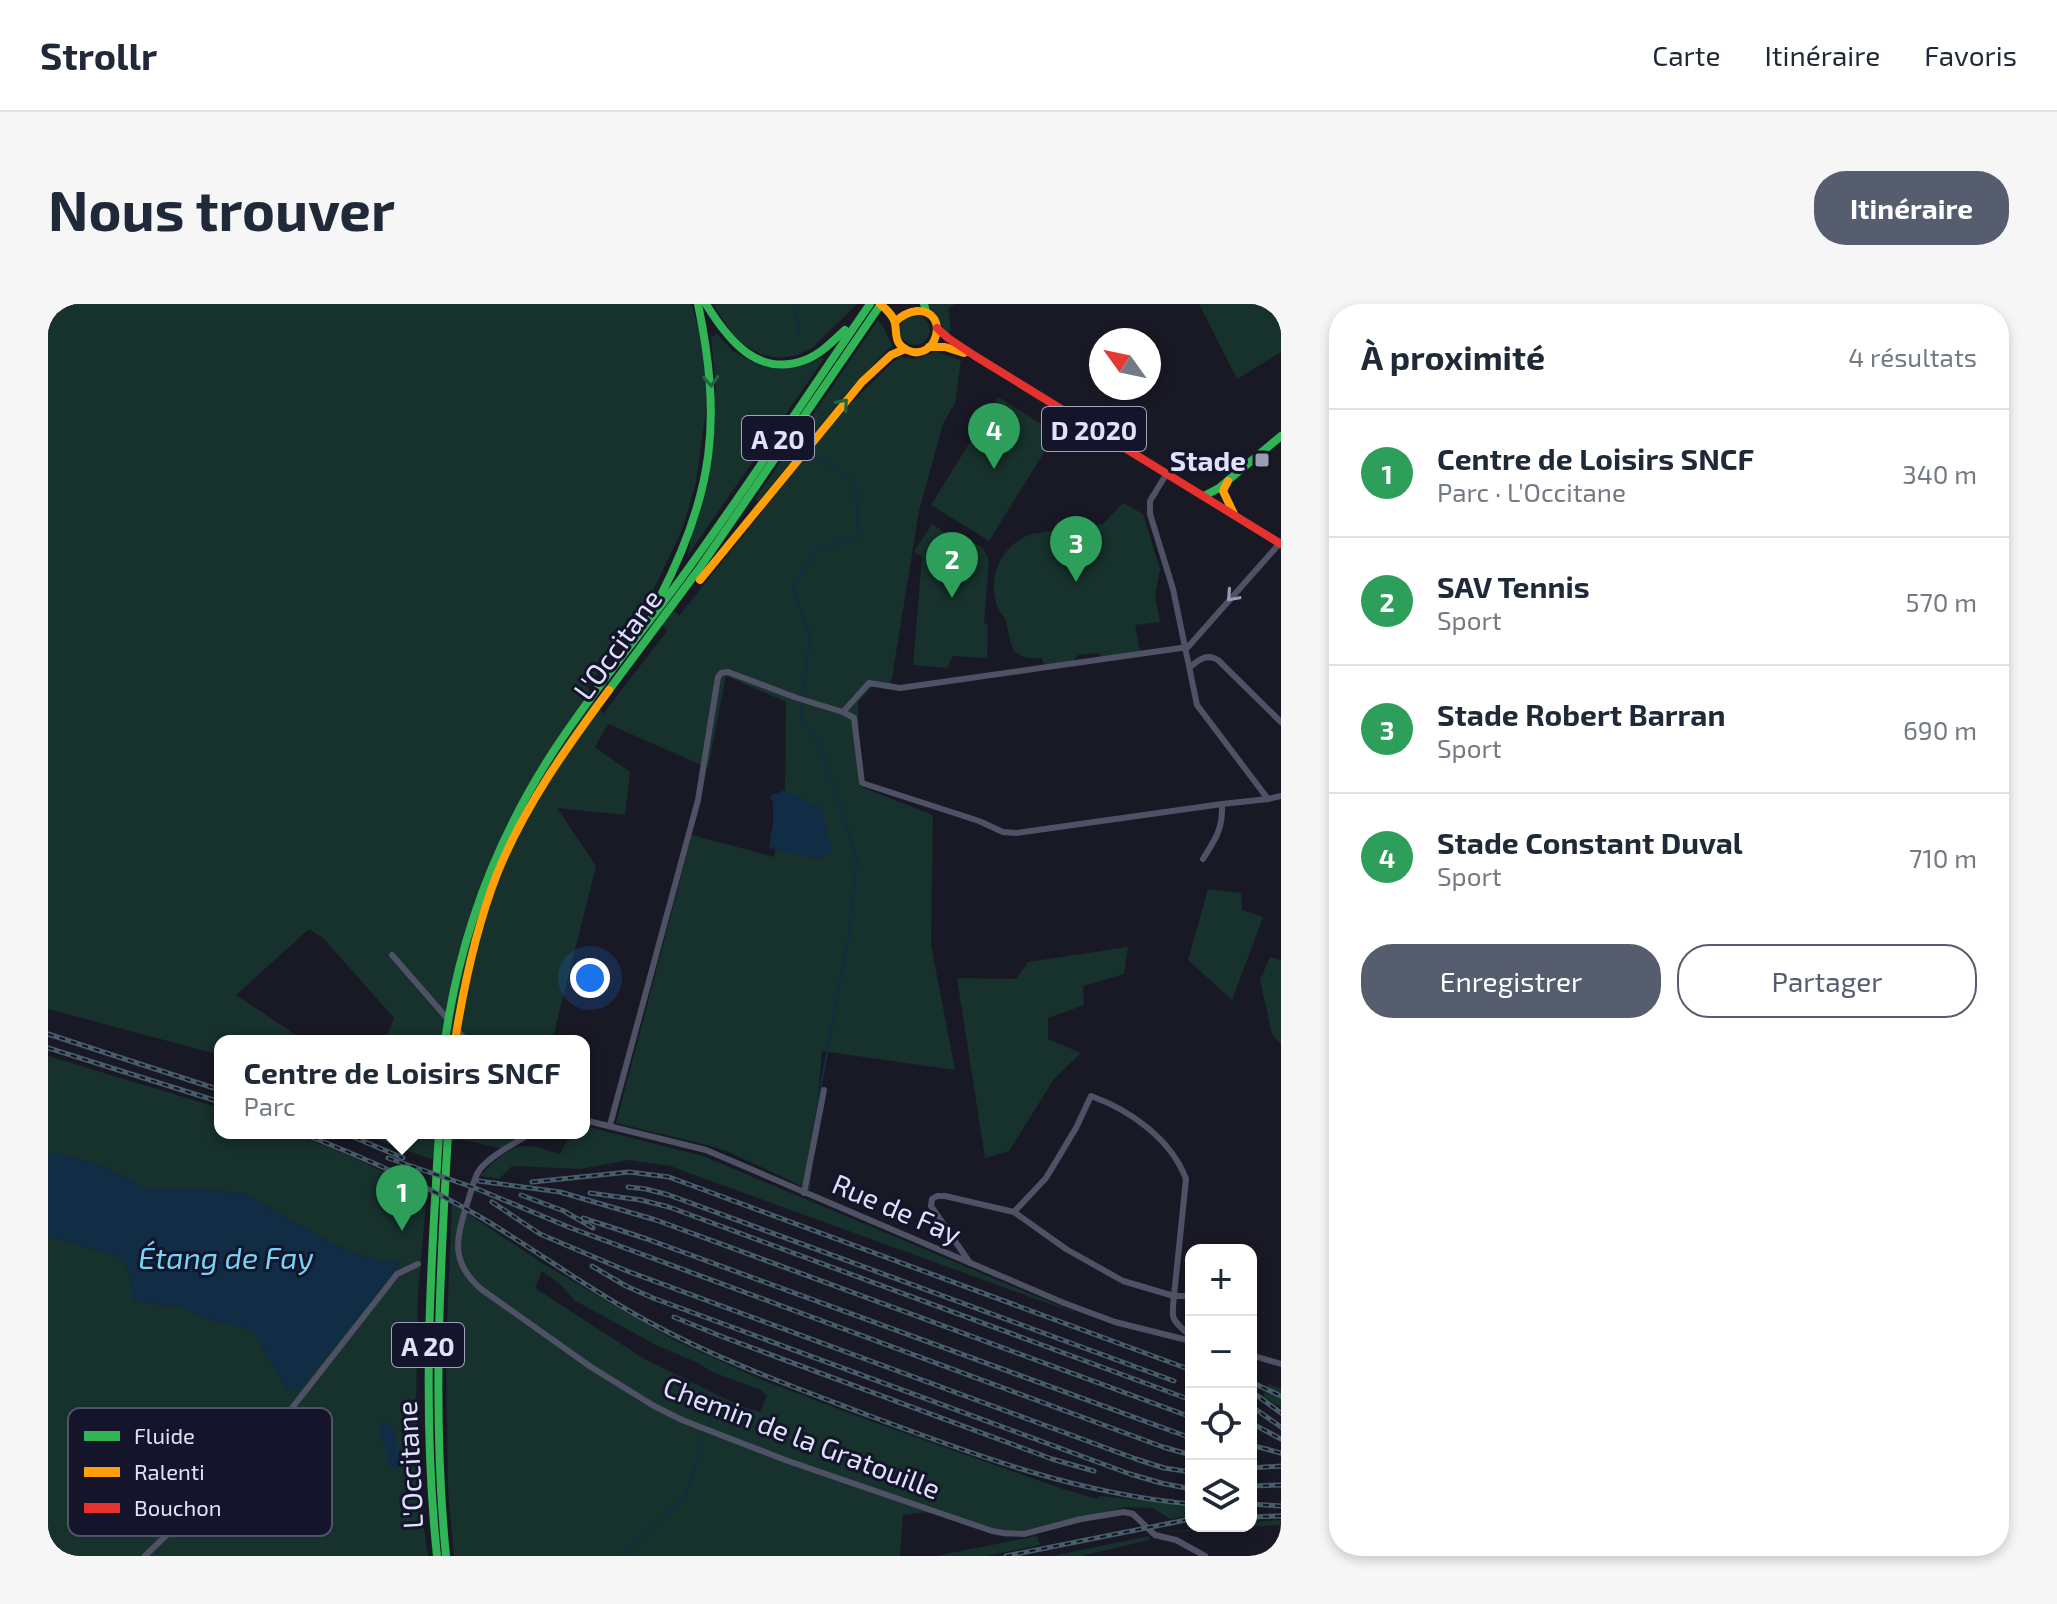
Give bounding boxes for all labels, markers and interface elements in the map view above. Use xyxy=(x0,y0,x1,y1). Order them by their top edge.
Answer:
text: Strollr xyxy=(40,32,157,78)
text: Carte xyxy=(1652,38,1721,72)
text: Itinéraire xyxy=(1765,38,1880,72)
text: Favoris xyxy=(1924,38,2017,72)
button: Itinéraire xyxy=(1814,171,2009,245)
text: Nous trouver xyxy=(48,175,395,242)
north arrow xyxy=(1089,328,1161,400)
text: À proximité xyxy=(1361,336,1545,377)
text: 4 résultats xyxy=(1848,341,1977,372)
one-way arrow xyxy=(702,375,719,388)
one-way arrow xyxy=(833,399,848,414)
pin: 4 xyxy=(968,403,1020,469)
road number: D 2020 xyxy=(1042,407,1146,451)
road number: A 20 xyxy=(742,416,814,460)
text: Centre de Loisirs SNCF xyxy=(1437,440,1754,476)
place label: Stade xyxy=(1170,443,1246,477)
marker: Stade xyxy=(1253,451,1271,469)
text: 1 xyxy=(1381,458,1393,489)
text: 340 m xyxy=(1902,458,1977,489)
text: Parc · L'Occitane xyxy=(1437,476,1626,507)
pin: 3 xyxy=(1050,516,1102,582)
pin: 2 xyxy=(926,532,978,598)
text: SAV Tennis xyxy=(1437,568,1590,604)
street label: L'Occitane xyxy=(566,582,668,706)
text: 2 xyxy=(1379,586,1395,617)
text: 570 m xyxy=(1905,586,1977,617)
one-way arrow xyxy=(1228,587,1242,602)
text: Sport xyxy=(1437,604,1502,635)
text: Stade Robert Barran xyxy=(1437,696,1725,732)
text: 3 xyxy=(1380,714,1394,745)
text: 690 m xyxy=(1903,714,1977,745)
text: Sport xyxy=(1437,732,1502,763)
text: Stade Constant Duval xyxy=(1437,824,1743,860)
text: 4 xyxy=(1379,842,1395,873)
text: 710 m xyxy=(1909,842,1977,873)
text: Sport xyxy=(1437,860,1502,891)
button: Enregistrer xyxy=(1361,944,1661,1018)
button: Partager xyxy=(1677,944,1977,1018)
your location xyxy=(570,958,610,998)
popup xyxy=(214,1035,590,1139)
text: Centre de Loisirs SNCF xyxy=(243,1054,561,1090)
text: Parc xyxy=(243,1090,296,1121)
pin: 1 xyxy=(376,1165,428,1231)
street label: Rue de Fay xyxy=(828,1166,967,1250)
water label: Étang de Fay xyxy=(138,1239,314,1276)
map controls xyxy=(1185,1244,1257,1532)
button: + xyxy=(1185,1244,1257,1316)
button: − xyxy=(1185,1316,1257,1388)
road number: A 20 xyxy=(392,1323,464,1367)
street label: Chemin de la Gratouille xyxy=(659,1368,945,1506)
button: locate xyxy=(1185,1388,1257,1460)
street label: L'Occitane xyxy=(389,1400,429,1530)
legend xyxy=(68,1408,332,1536)
text: Fluide xyxy=(134,1422,195,1448)
text: Ralenti xyxy=(134,1458,205,1484)
button: layers xyxy=(1185,1460,1257,1532)
text: Bouchon xyxy=(134,1494,222,1520)

